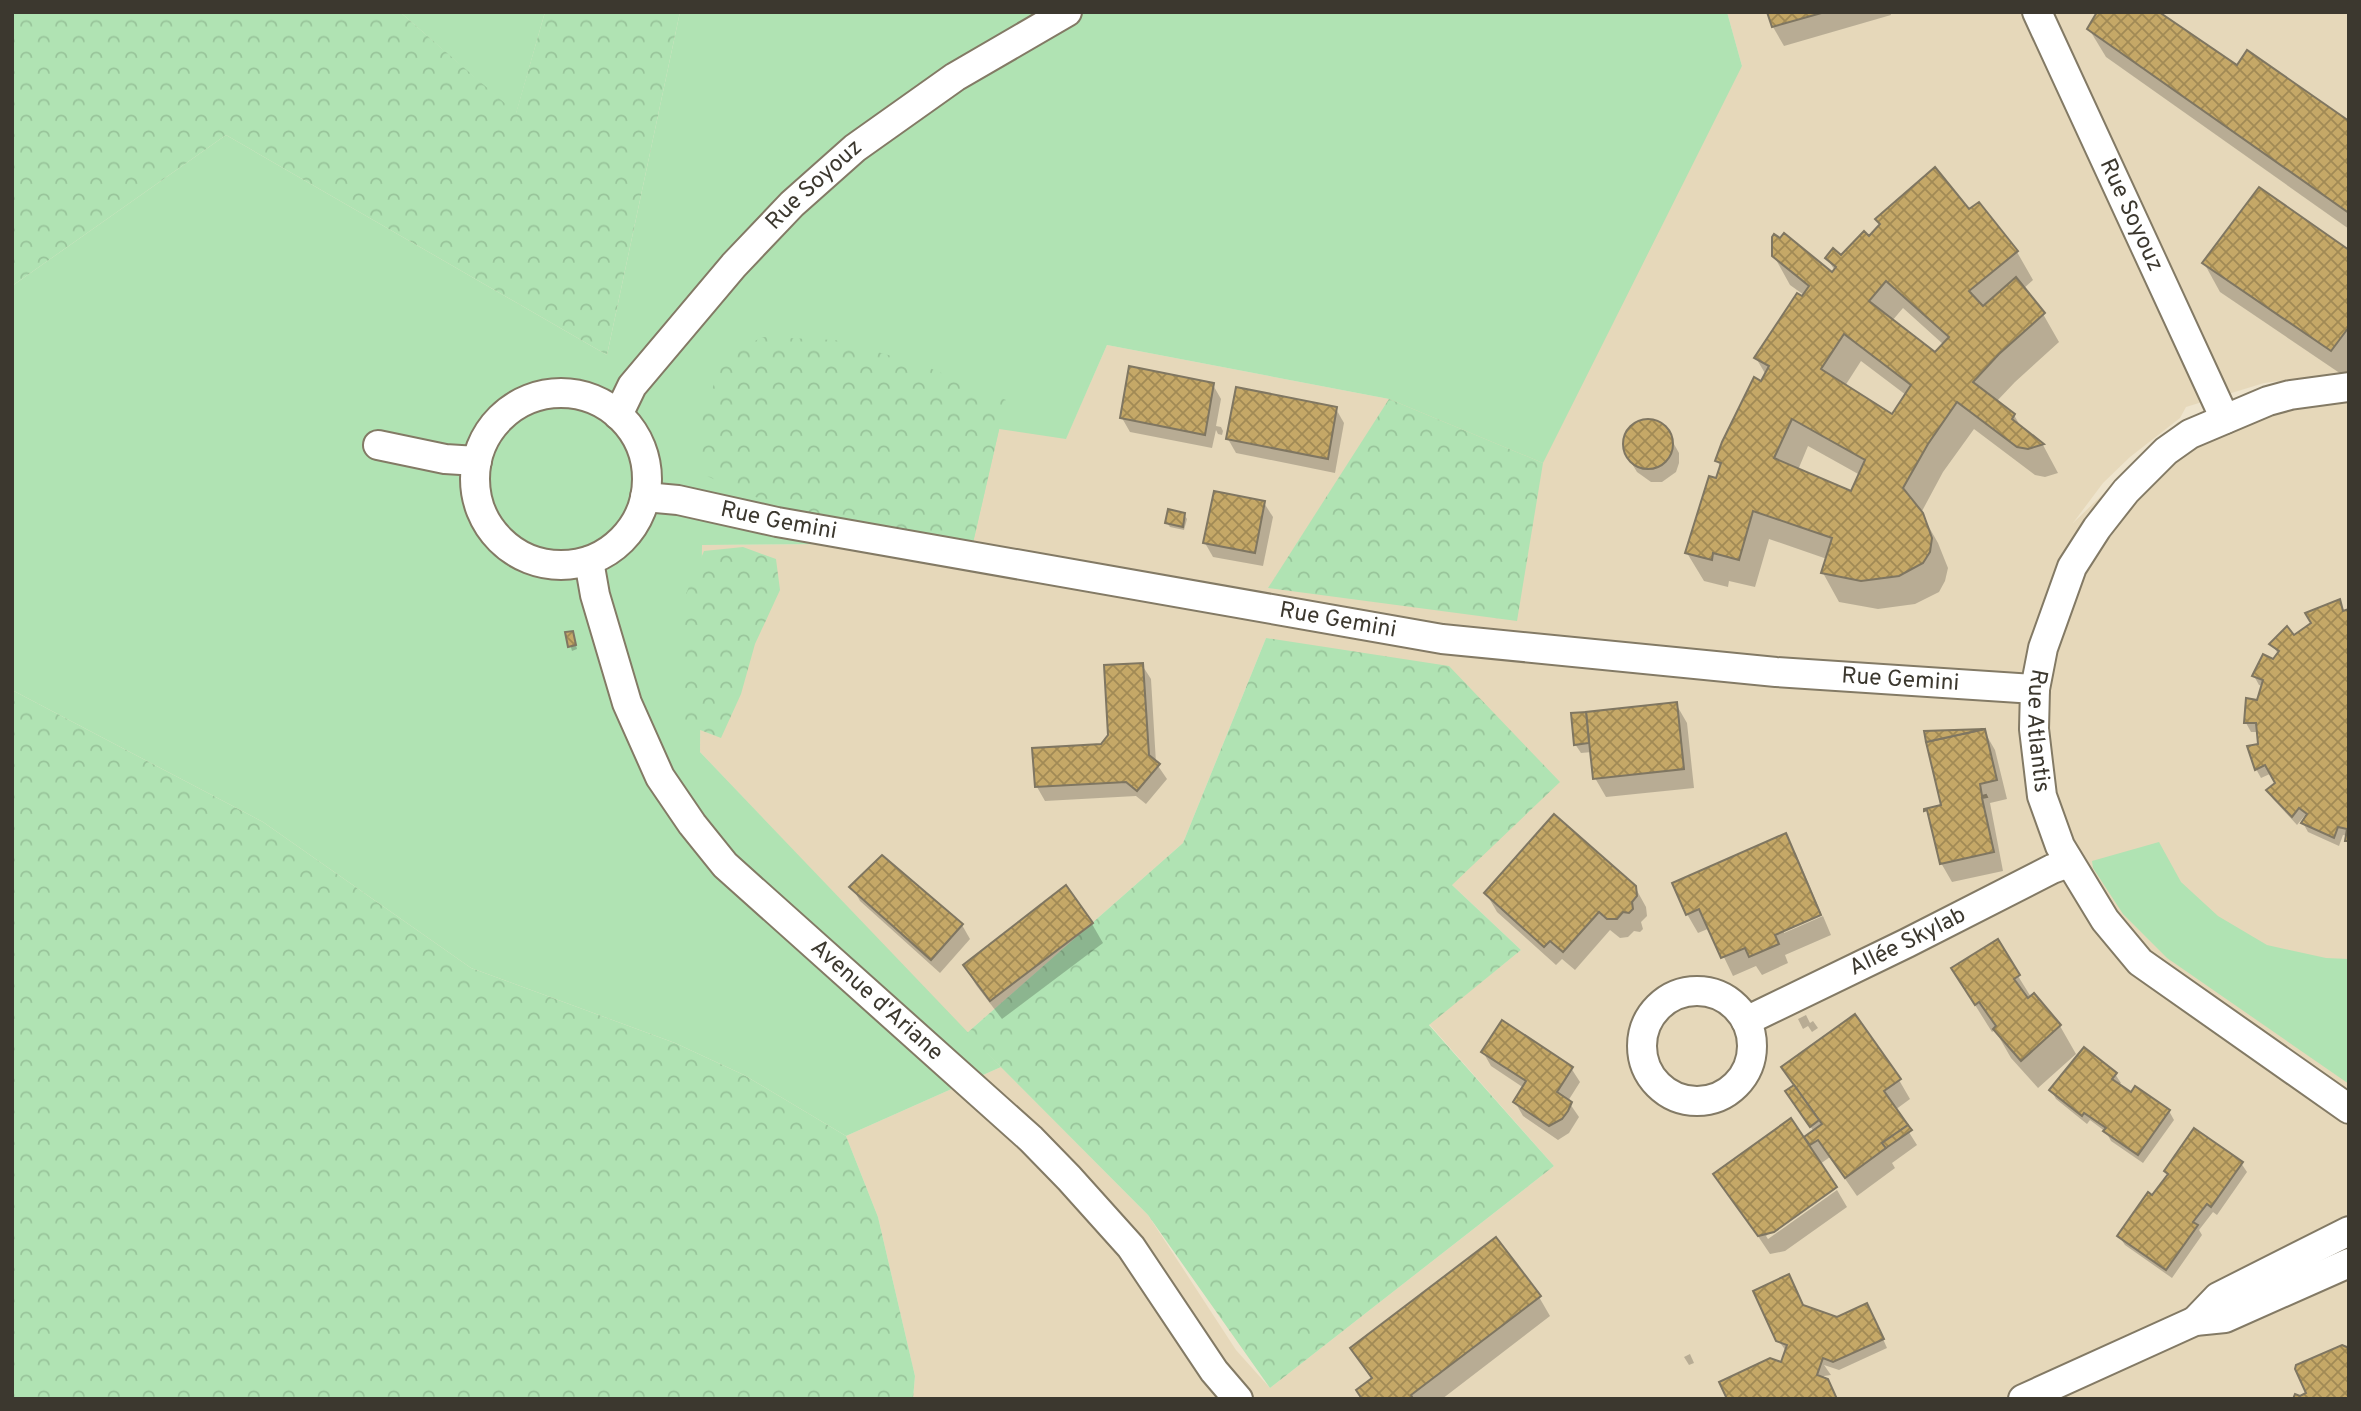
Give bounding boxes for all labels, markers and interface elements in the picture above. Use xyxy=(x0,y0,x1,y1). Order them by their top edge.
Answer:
street label: Rue Soyouz xyxy=(760,133,869,237)
street label: Rue Soyouz xyxy=(2092,154,2170,276)
street label: Rue Gemini xyxy=(718,495,839,547)
street label: Rue Gemini xyxy=(1277,596,1399,645)
street label: Rue Gemini xyxy=(1840,662,1960,698)
street label: Rue Atlantis xyxy=(2020,666,2056,794)
street label: Allée Skylab xyxy=(1845,901,1971,983)
street label: Avenue d'Ariane xyxy=(804,934,949,1068)

